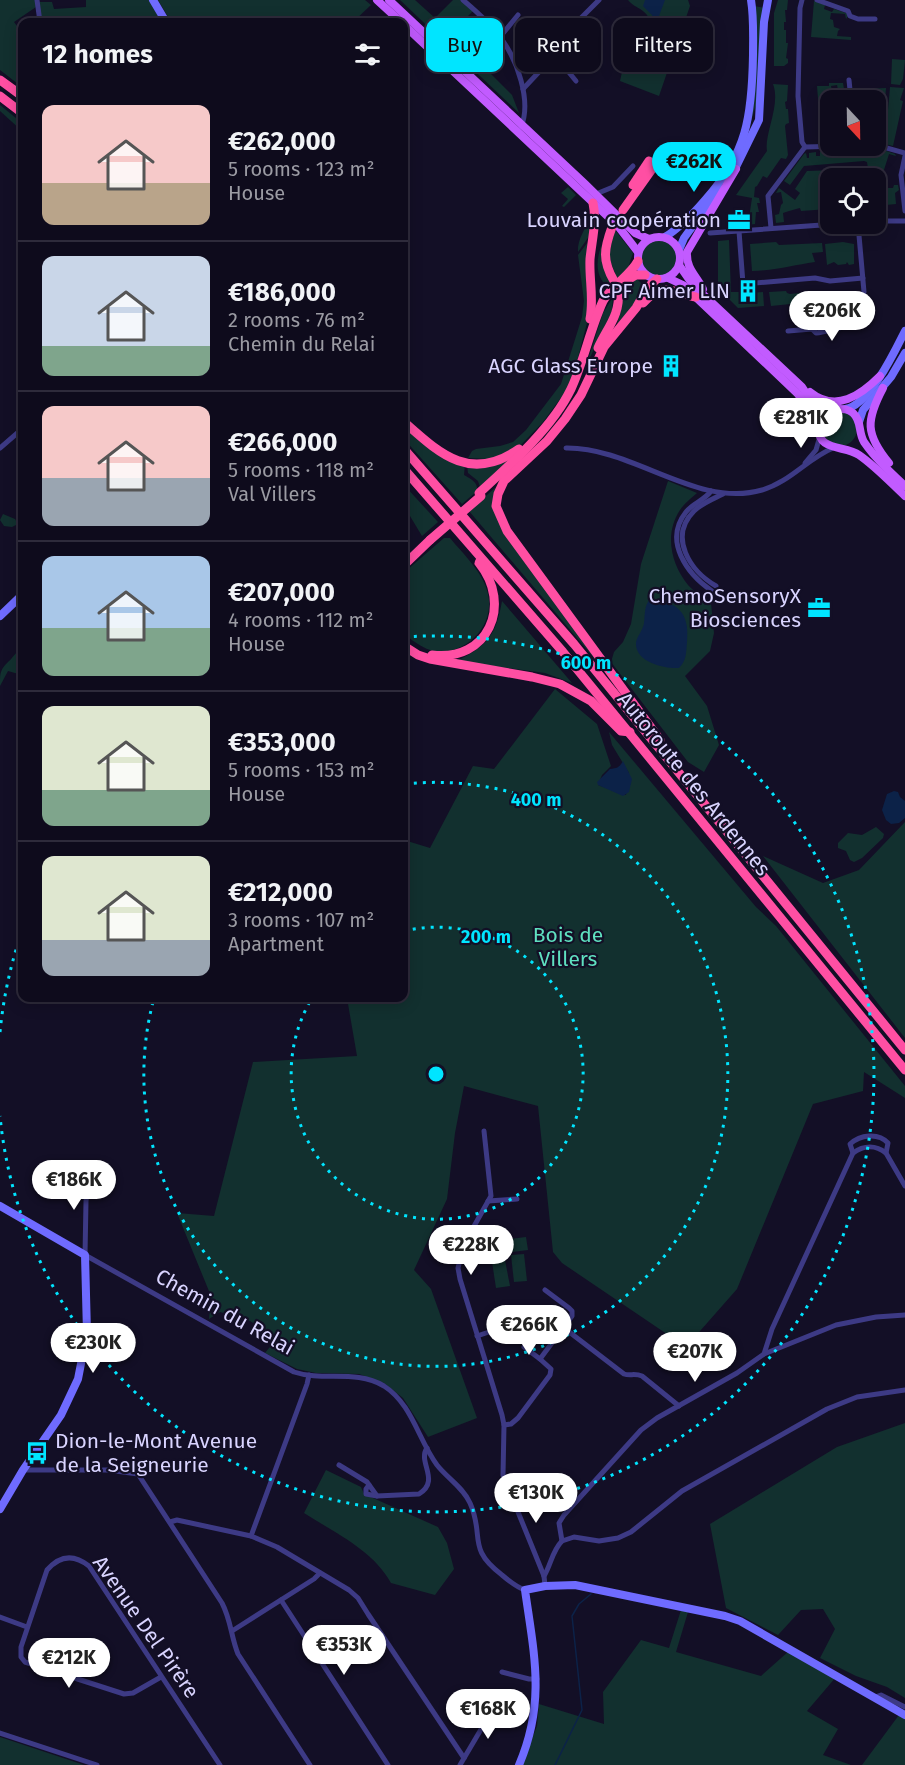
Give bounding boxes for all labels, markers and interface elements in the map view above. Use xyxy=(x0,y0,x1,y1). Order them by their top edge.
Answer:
chip: Buy xyxy=(426,18,503,72)
chip: Rent xyxy=(515,18,601,72)
chip: Filters xyxy=(613,18,713,72)
icon: filters xyxy=(351,38,384,71)
text: 12 homes xyxy=(42,39,153,70)
north arrow xyxy=(820,90,886,156)
map controls xyxy=(820,90,886,234)
text: €262,000 xyxy=(228,126,336,157)
icon: home xyxy=(90,129,162,201)
pin: €262K xyxy=(652,142,736,193)
text: €262K xyxy=(666,149,722,173)
text: 5 rooms · 123 m² xyxy=(228,157,374,181)
button: locate xyxy=(820,168,886,234)
text: House xyxy=(228,181,285,205)
place label: Louvain coopération xyxy=(526,207,721,233)
office icon: Louvain coopération xyxy=(726,207,752,233)
text: €186,000 xyxy=(228,277,336,308)
place label: CPF Aimer LlN xyxy=(598,278,730,304)
building icon: CPF Aimer LlN xyxy=(735,278,761,304)
icon: home xyxy=(90,280,162,352)
pin: €206K xyxy=(790,291,874,342)
text: €206K xyxy=(803,298,861,322)
text: 2 rooms · 76 m² xyxy=(228,308,365,332)
text: Chemin du Relai xyxy=(228,332,375,356)
place label: AGC Glass Europe xyxy=(488,353,653,379)
building icon: AGC Glass Europe xyxy=(658,353,684,379)
pin: €281K xyxy=(759,398,843,449)
text: €281K xyxy=(774,405,828,429)
text: €266,000 xyxy=(228,427,337,458)
icon: home xyxy=(90,430,162,502)
text: 5 rooms · 118 m² xyxy=(228,458,374,482)
text: Val Villers xyxy=(228,482,316,506)
text: €207,000 xyxy=(228,577,335,608)
icon: home xyxy=(90,580,162,652)
place label: ChemoSensoryX Biosciences xyxy=(648,583,802,633)
office icon: ChemoSensoryX Biosciences xyxy=(806,595,832,621)
text: 4 rooms · 112 m² xyxy=(228,608,374,632)
text: House xyxy=(228,632,285,656)
text: 600 m xyxy=(561,652,611,674)
street label: Autoroute des Ardennes xyxy=(612,687,776,881)
text: €353,000 xyxy=(228,727,336,758)
icon: home xyxy=(90,730,162,802)
text: 5 rooms · 153 m² xyxy=(228,758,375,782)
text: House xyxy=(228,782,285,806)
text: 400 m xyxy=(511,789,561,811)
text: €212,000 xyxy=(228,877,333,908)
icon: home xyxy=(90,880,162,952)
text: 3 rooms · 107 m² xyxy=(228,908,374,932)
park label: Bois de Villers xyxy=(533,922,603,972)
text: 200 m xyxy=(461,926,511,948)
text: Apartment xyxy=(228,932,324,956)
centre of rings xyxy=(426,1064,446,1084)
pin: €186K xyxy=(32,1160,116,1211)
text: €186K xyxy=(46,1167,102,1191)
pin: €228K xyxy=(429,1225,513,1276)
text: €228K xyxy=(443,1232,499,1256)
street label: Chemin du Relai xyxy=(151,1263,299,1361)
pin: €266K xyxy=(487,1305,571,1356)
text: €266K xyxy=(500,1312,558,1336)
pin: €230K xyxy=(51,1323,135,1374)
text: €230K xyxy=(65,1330,121,1354)
pin: €207K xyxy=(653,1332,737,1383)
text: €207K xyxy=(667,1339,723,1363)
place label: Dion-le-Mont Avenue de la Seigneurie xyxy=(55,1428,257,1478)
bus stop icon: Dion-le-Mont Avenue de la Seigneurie xyxy=(24,1440,50,1466)
pin: €130K xyxy=(494,1473,578,1524)
text: €130K xyxy=(508,1480,564,1504)
street label: Avenue Del Pirère xyxy=(87,1551,205,1703)
pin: €353K xyxy=(302,1625,386,1676)
text: €353K xyxy=(316,1632,372,1656)
pin: €212K xyxy=(27,1638,111,1689)
text: €212K xyxy=(42,1645,96,1669)
pin: €168K xyxy=(446,1689,530,1740)
text: €168K xyxy=(460,1696,516,1720)

